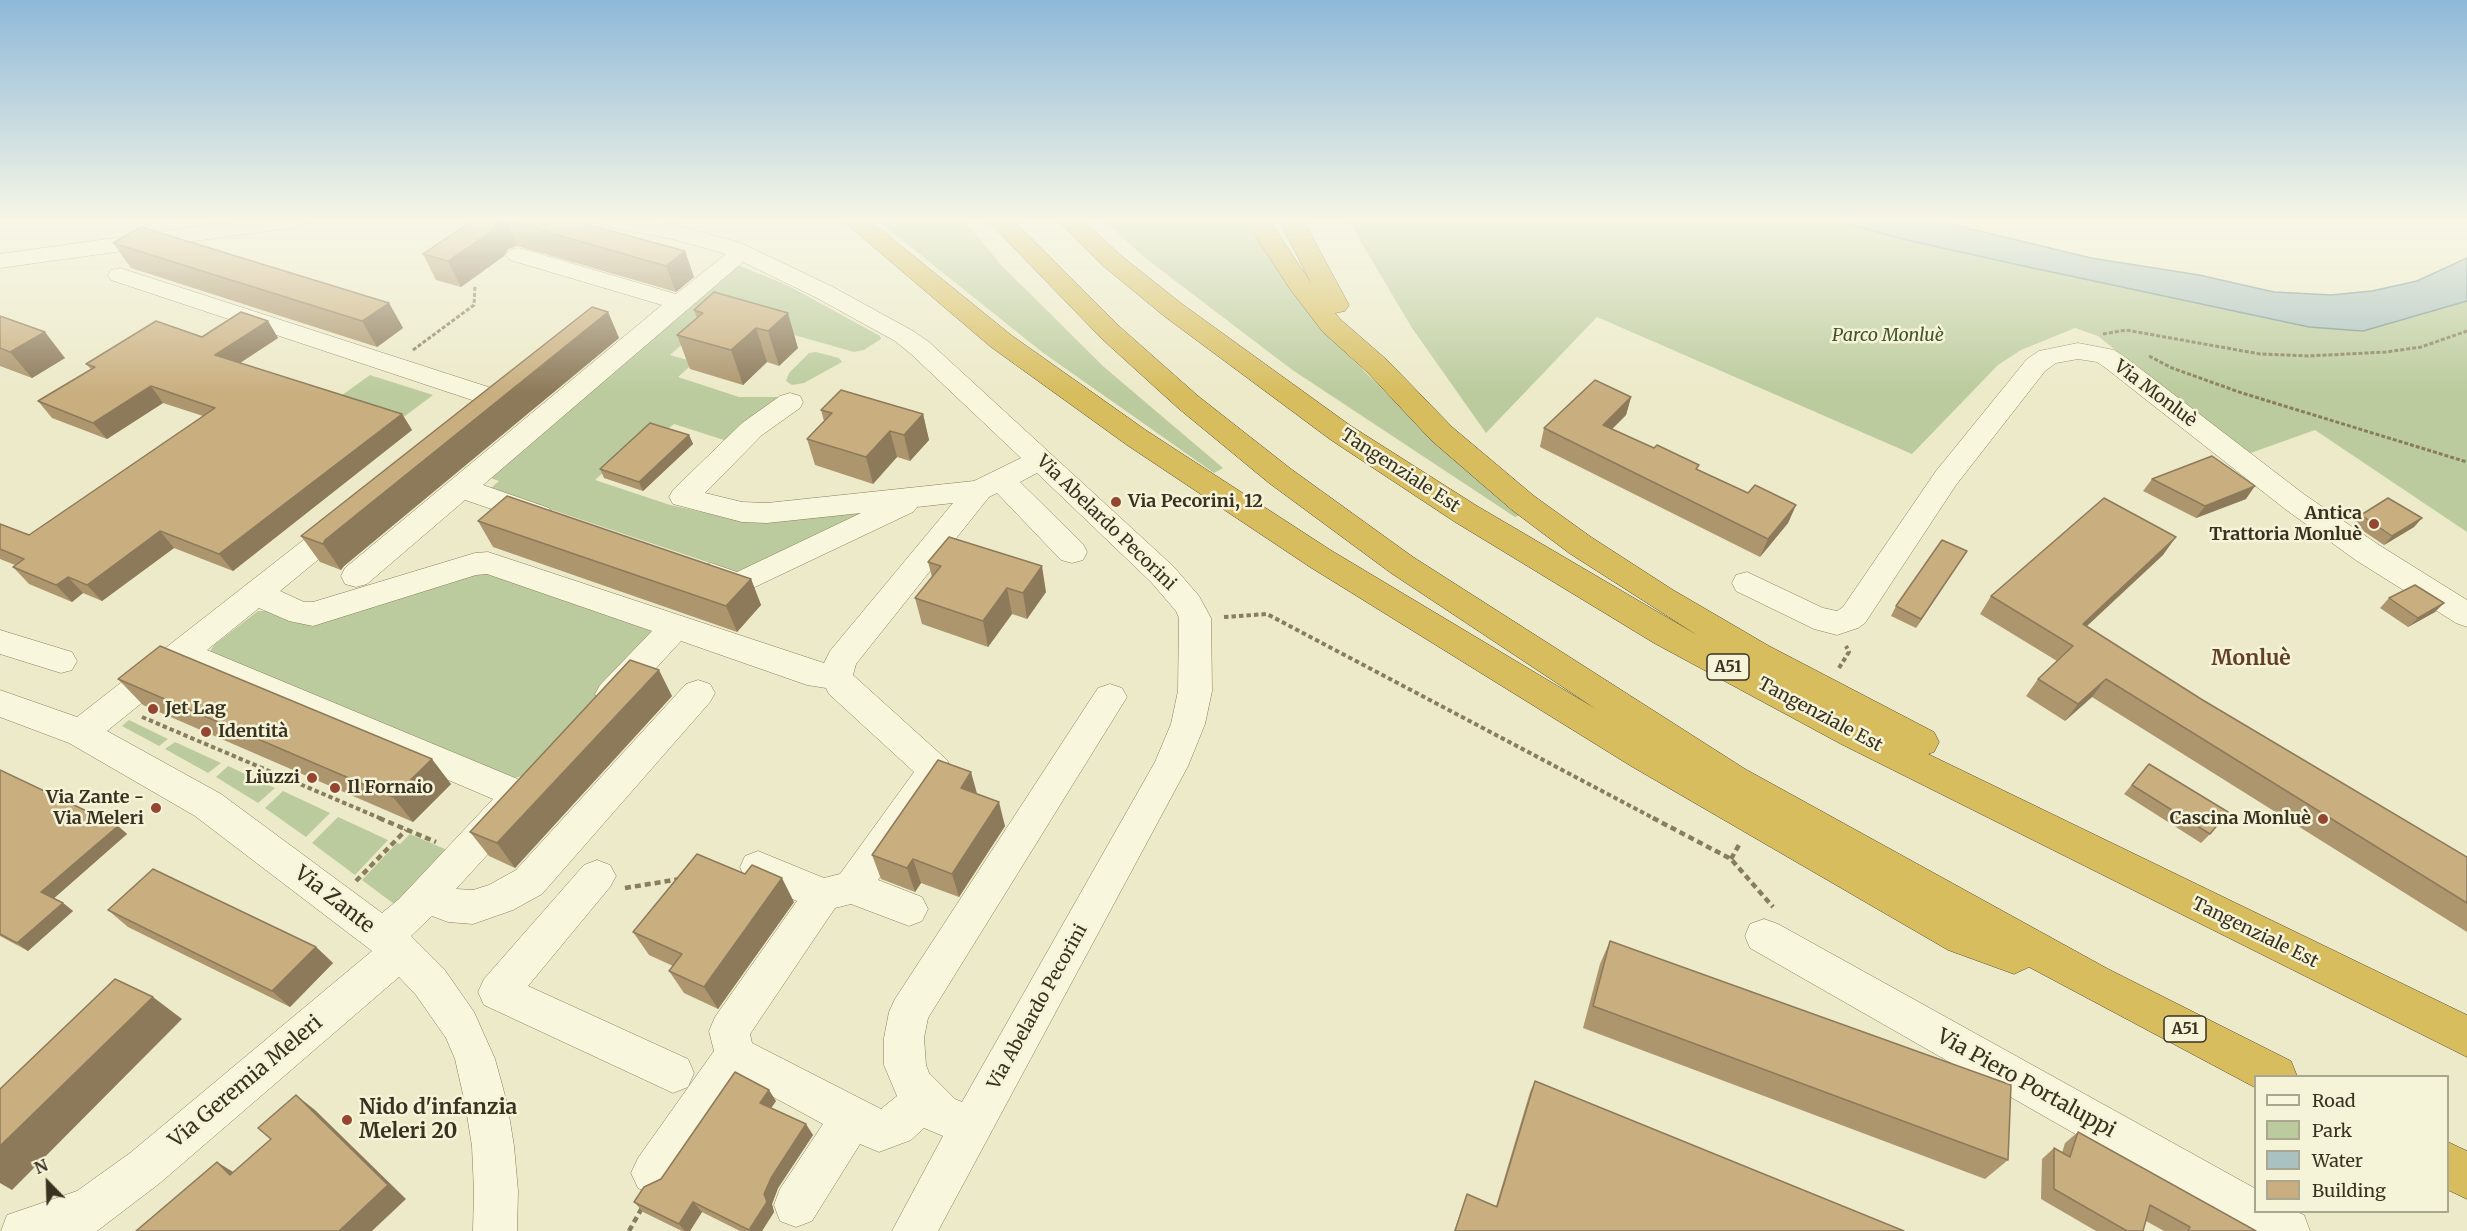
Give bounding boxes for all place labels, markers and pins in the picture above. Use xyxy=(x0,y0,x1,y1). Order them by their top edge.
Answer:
place label: Via Pecorini, 12 xyxy=(1128,491,1263,513)
marker: Via Pecorini, 12 xyxy=(1109,495,1123,509)
place label: Antica Trattoria Monluè xyxy=(2209,503,2362,546)
marker: Antica Trattoria Monluè xyxy=(2367,517,2381,531)
place label: Jet Lag xyxy=(165,698,226,720)
marker: Jet Lag xyxy=(146,702,160,716)
place label: Identità xyxy=(218,721,288,743)
marker: Identità xyxy=(199,725,213,739)
place label: Liuzzi xyxy=(245,767,300,789)
marker: Liuzzi xyxy=(305,771,319,785)
place label: Il Fornaio xyxy=(347,777,433,799)
marker: Il Fornaio xyxy=(328,781,342,795)
place label: Via Zante - Via Meleri xyxy=(46,787,144,830)
marker: Via Zante - Via Meleri xyxy=(149,801,163,815)
place label: Cascina Monluè xyxy=(2170,808,2311,830)
marker: Cascina Monluè xyxy=(2316,812,2330,826)
place label: Nido d'infanzia Meleri 20 xyxy=(359,1095,517,1145)
marker: Nido d'infanzia Meleri 20 xyxy=(340,1113,354,1127)

